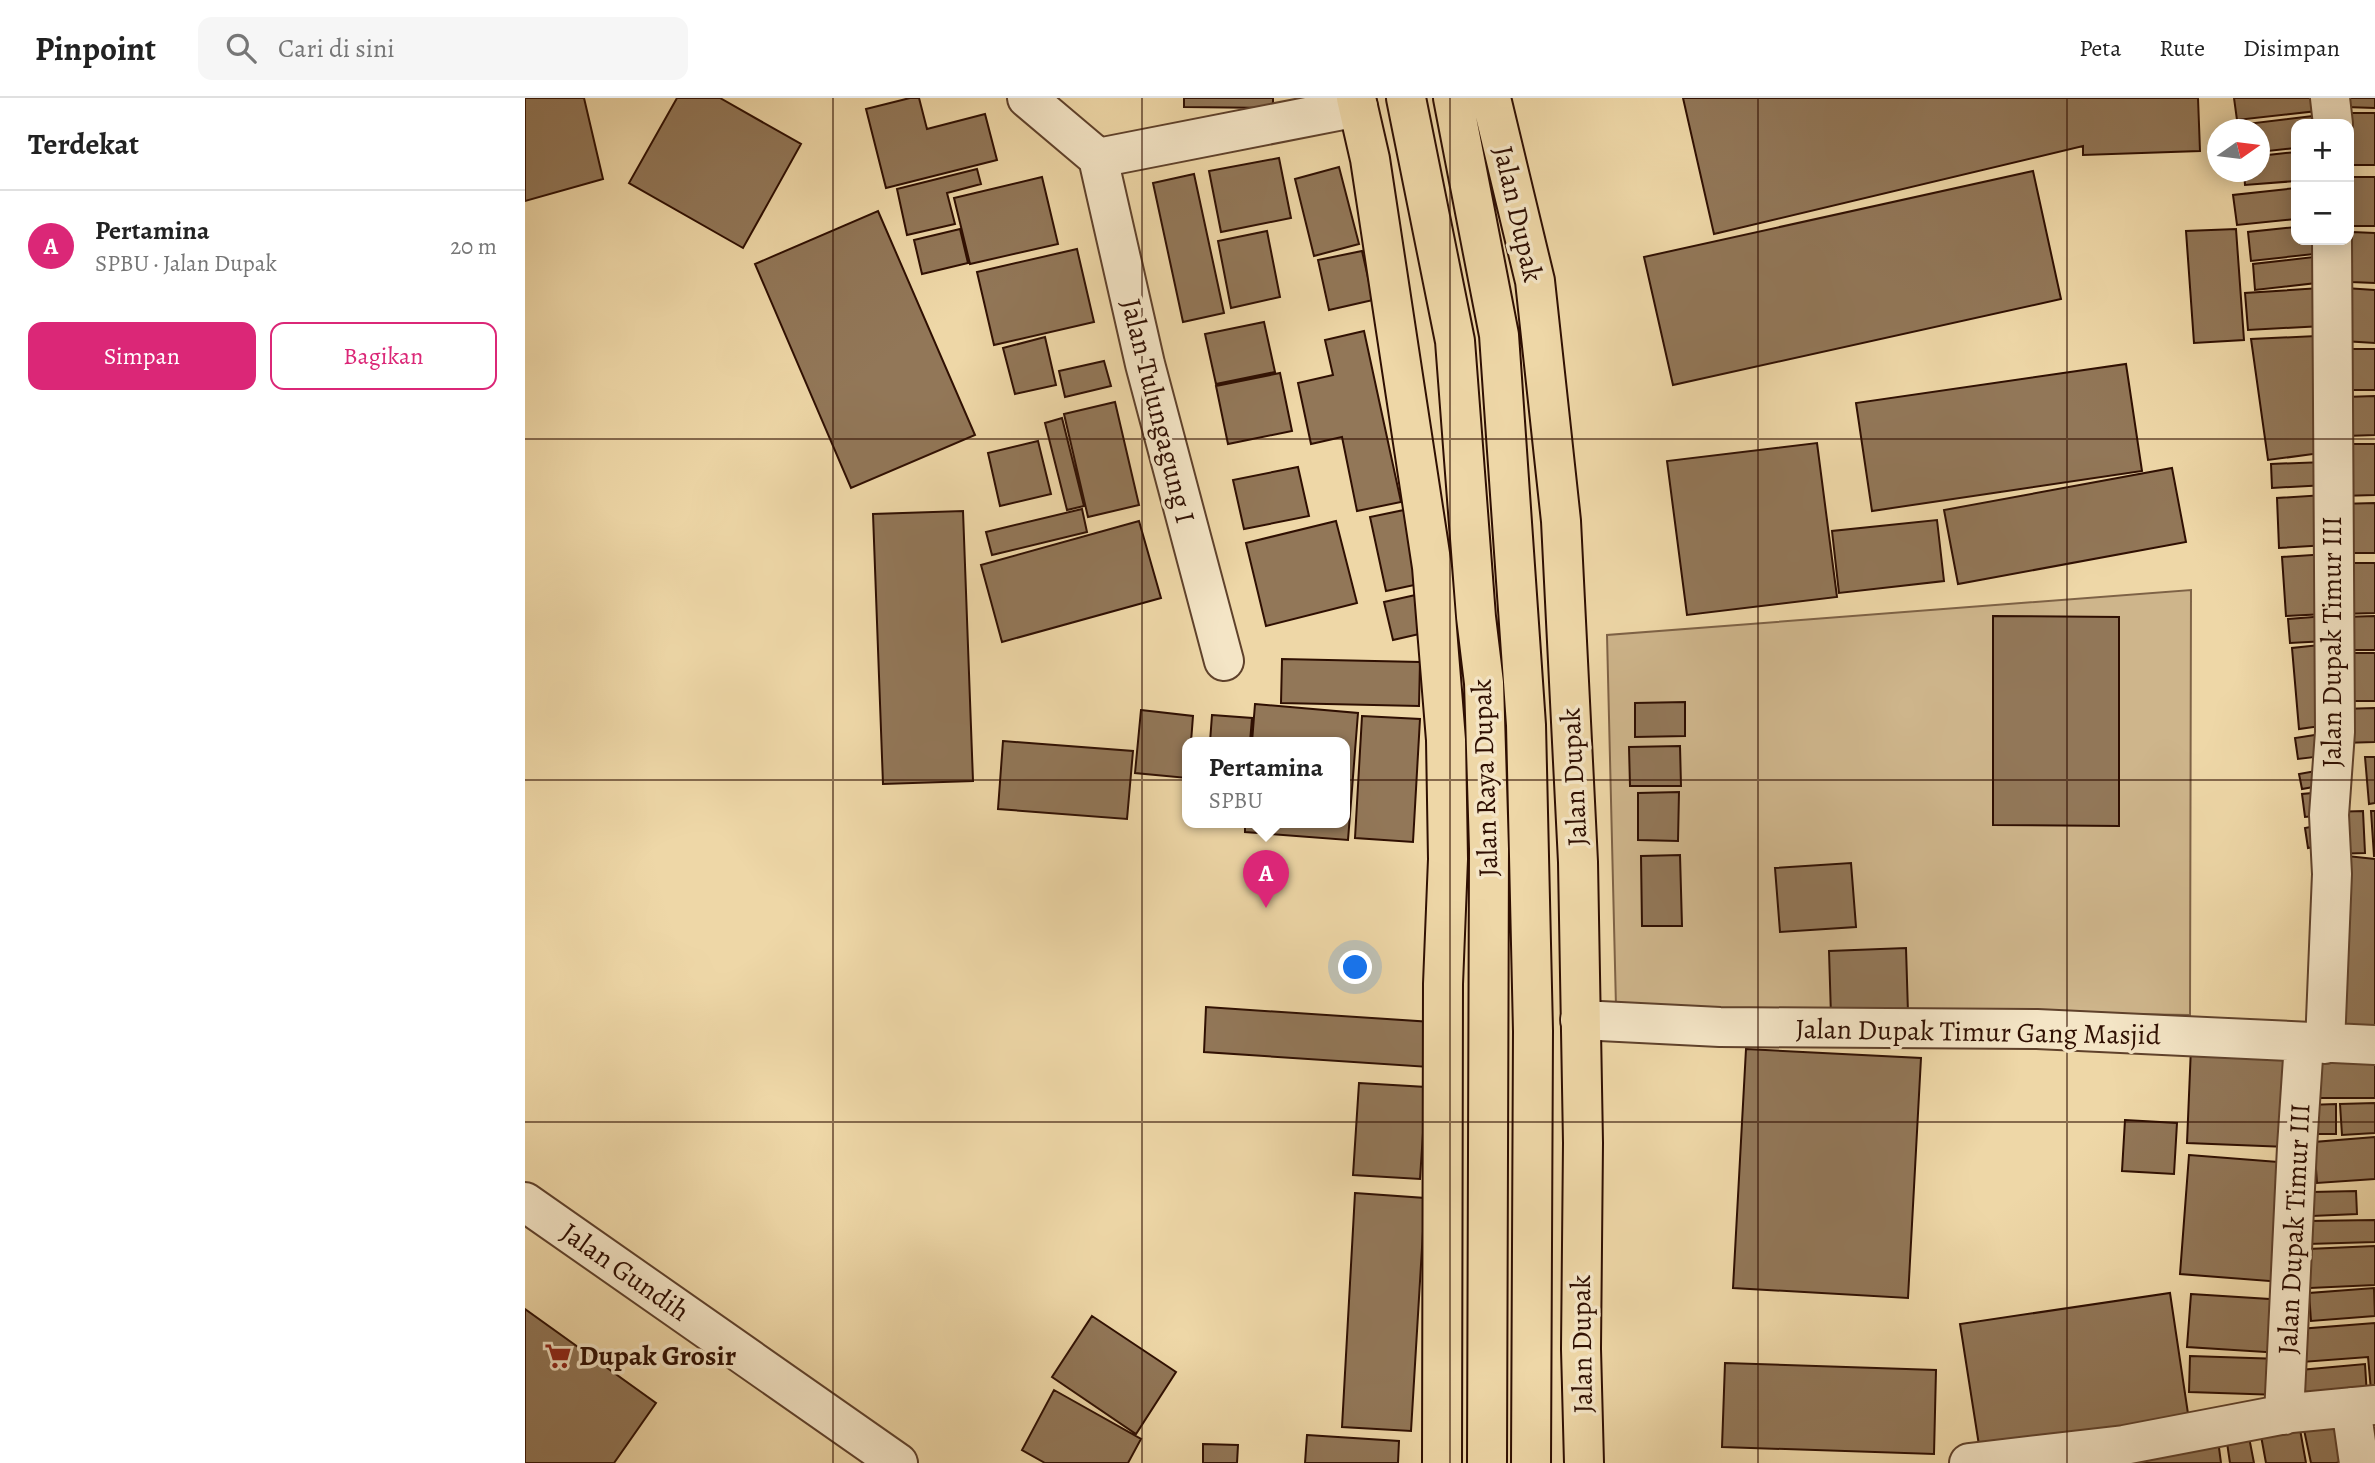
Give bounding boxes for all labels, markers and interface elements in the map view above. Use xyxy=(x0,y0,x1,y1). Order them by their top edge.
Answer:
search box xyxy=(198,17,688,80)
text: Pinpoint xyxy=(35,26,156,71)
icon: search xyxy=(222,29,260,67)
text: Cari di sini xyxy=(278,31,395,66)
text: Peta xyxy=(2079,32,2121,64)
text: Rute xyxy=(2159,32,2205,64)
text: Disimpan xyxy=(2243,32,2340,64)
north arrow xyxy=(2207,119,2270,182)
map controls xyxy=(2291,119,2354,245)
button: + xyxy=(2291,119,2354,182)
text: Terdekat xyxy=(28,124,139,164)
street label: Jalan Dupak xyxy=(1484,142,1552,286)
button: − xyxy=(2291,182,2354,245)
text: Pertamina xyxy=(95,213,210,248)
text: A xyxy=(44,231,58,262)
text: 20 m xyxy=(450,231,497,262)
text: SPBU · Jalan Dupak xyxy=(95,248,277,279)
street label: Jalan Tulungagung I xyxy=(1112,295,1204,527)
button: Simpan xyxy=(28,322,256,390)
button: Bagikan xyxy=(270,322,497,390)
street label: Jalan Dupak Timur III xyxy=(2313,516,2351,768)
street label: Jalan Raya Dupak xyxy=(1463,678,1507,878)
street label: Jalan Dupak xyxy=(1551,707,1597,847)
popup xyxy=(1182,737,1350,828)
text: Pertamina xyxy=(1209,750,1323,785)
text: SPBU xyxy=(1209,785,1263,816)
pin: A xyxy=(1243,850,1289,908)
your location xyxy=(1338,950,1372,984)
street label: Jalan Dupak Timur Gang Masjid xyxy=(1795,1010,2162,1054)
street label: Jalan Dupak Timur III xyxy=(2268,1102,2320,1356)
street label: Jalan Gundih xyxy=(553,1214,697,1330)
street label: Jalan Dupak xyxy=(1562,1274,1602,1414)
place label: Dupak Grosir xyxy=(579,1337,737,1375)
supermarket icon: Dupak Grosir xyxy=(543,1341,573,1371)

